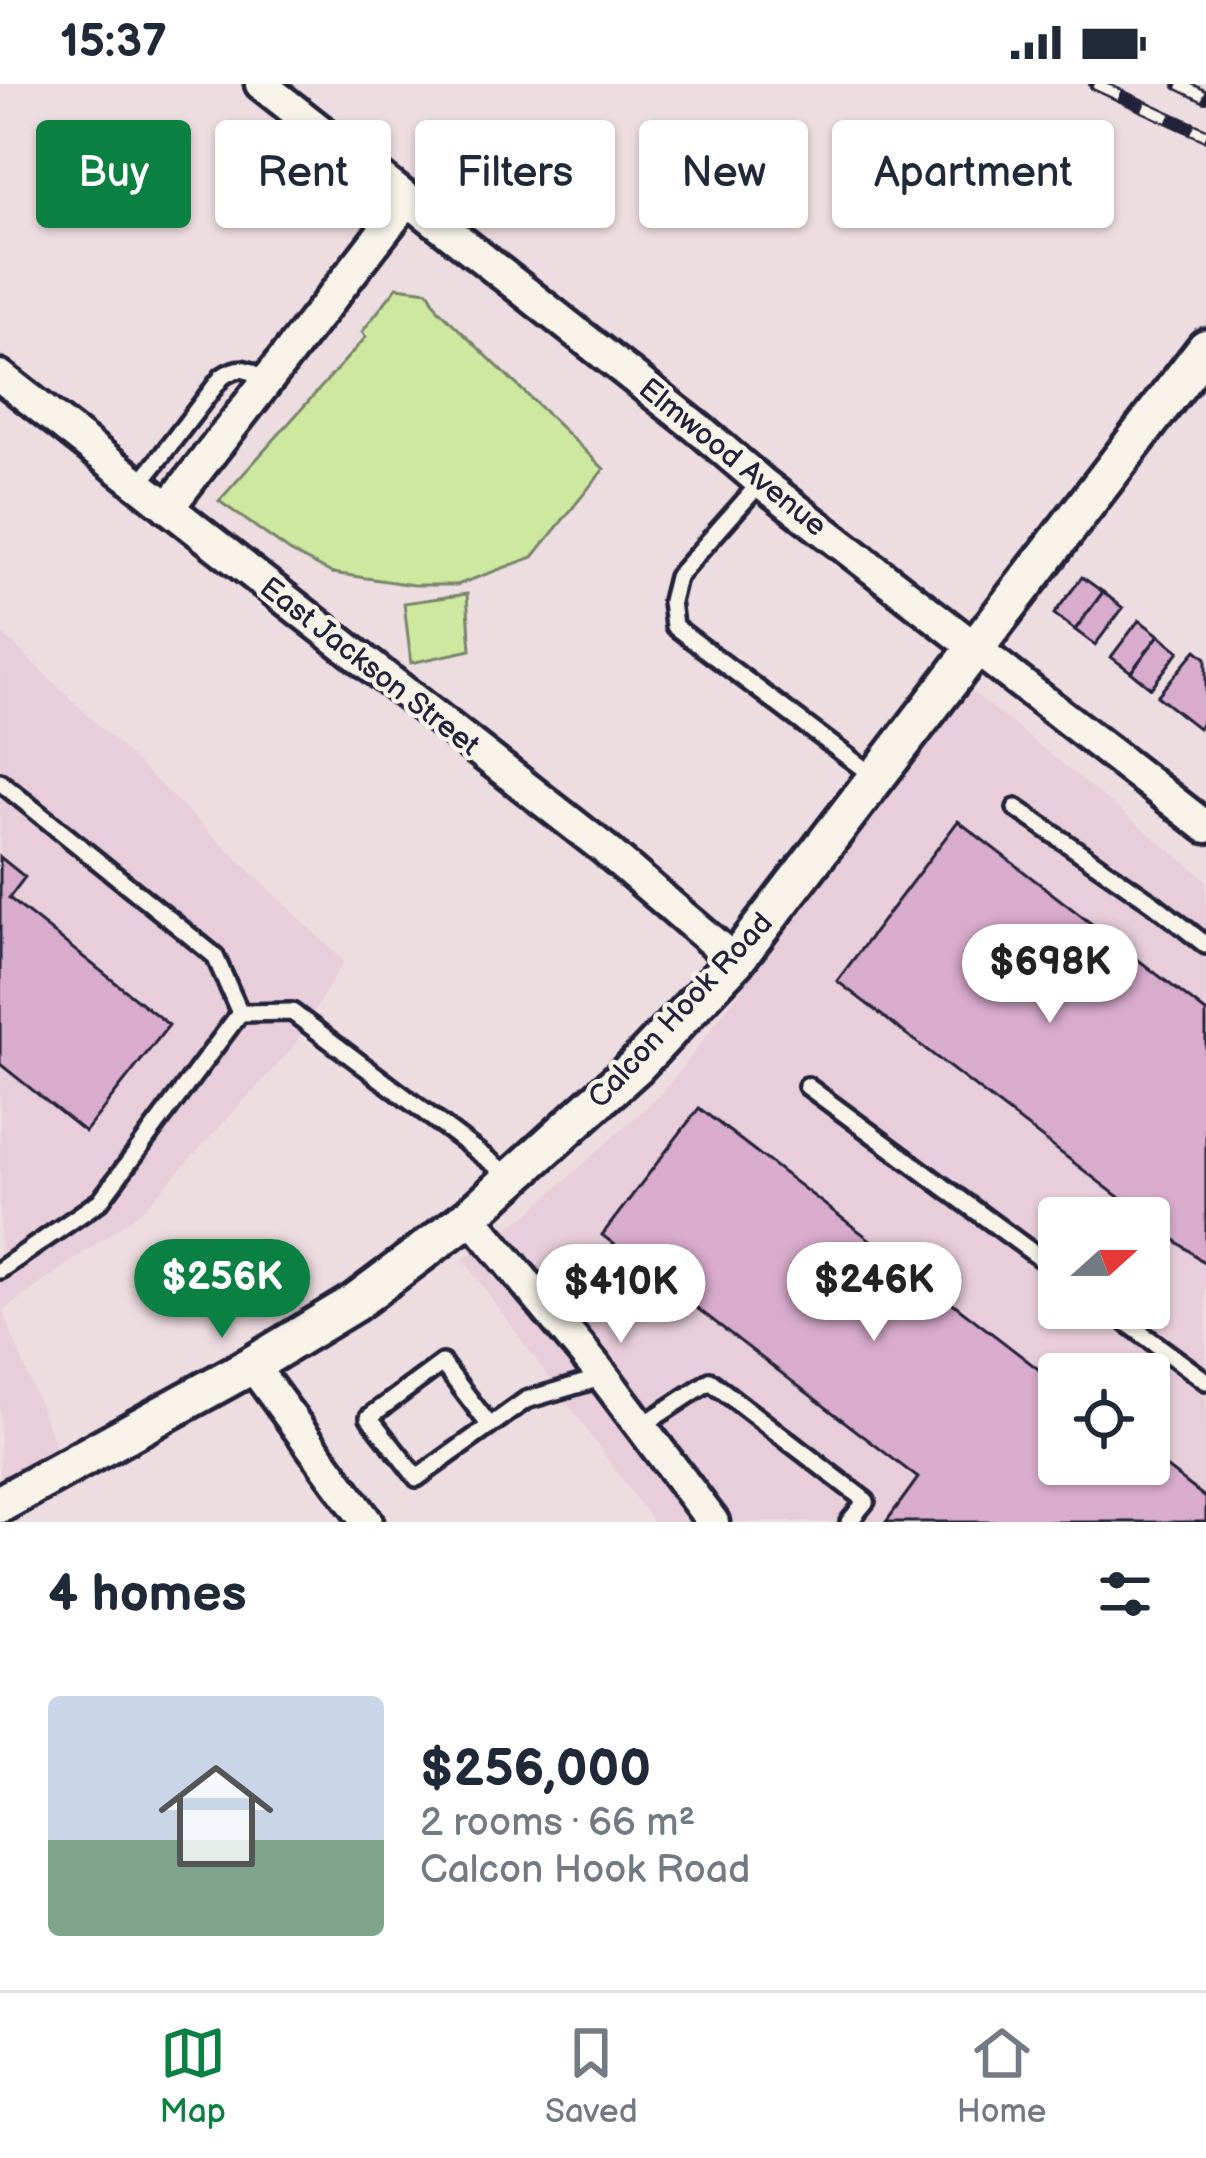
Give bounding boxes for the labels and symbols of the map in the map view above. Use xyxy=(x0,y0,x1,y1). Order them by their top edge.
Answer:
street label: Elmwood Avenue xyxy=(631,371,833,544)
street label: East Jackson Street xyxy=(252,570,486,764)
street label: Calcon Hook Road xyxy=(581,905,781,1116)
pin: $698K xyxy=(966,924,1134,1026)
north arrow xyxy=(1038,1197,1170,1329)
pin: $256K xyxy=(138,1239,306,1341)
pin: $246K xyxy=(790,1242,958,1344)
pin: $410K xyxy=(537,1244,705,1346)

